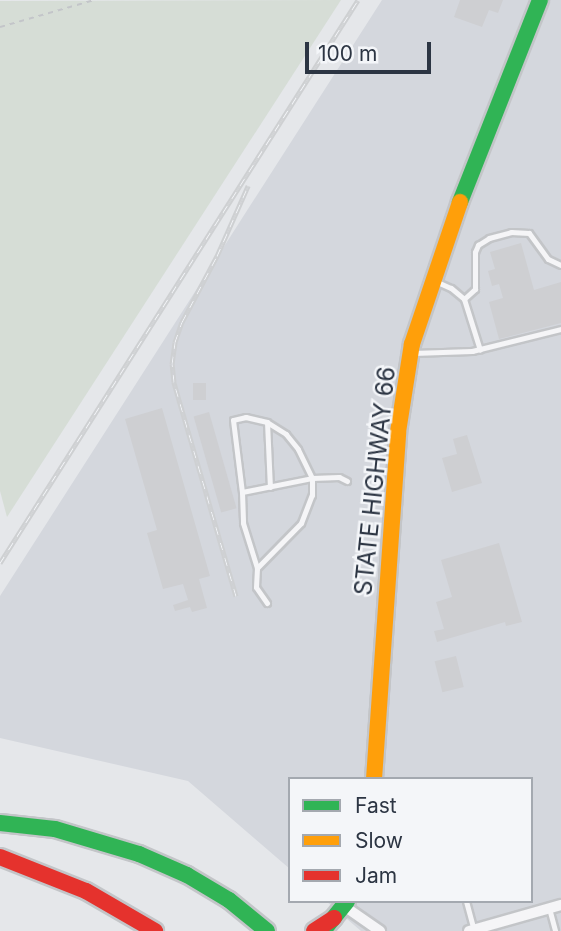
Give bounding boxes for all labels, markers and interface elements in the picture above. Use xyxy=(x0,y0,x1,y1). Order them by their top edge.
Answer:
scale bar xyxy=(309,28,435,72)
text: 100 m xyxy=(318,41,377,66)
street label: STATE HIGHWAY 66 xyxy=(349,365,401,597)
legend xyxy=(288,777,533,903)
text: Fast xyxy=(355,793,397,818)
text: Slow xyxy=(355,828,403,853)
text: Jam xyxy=(355,863,397,888)

